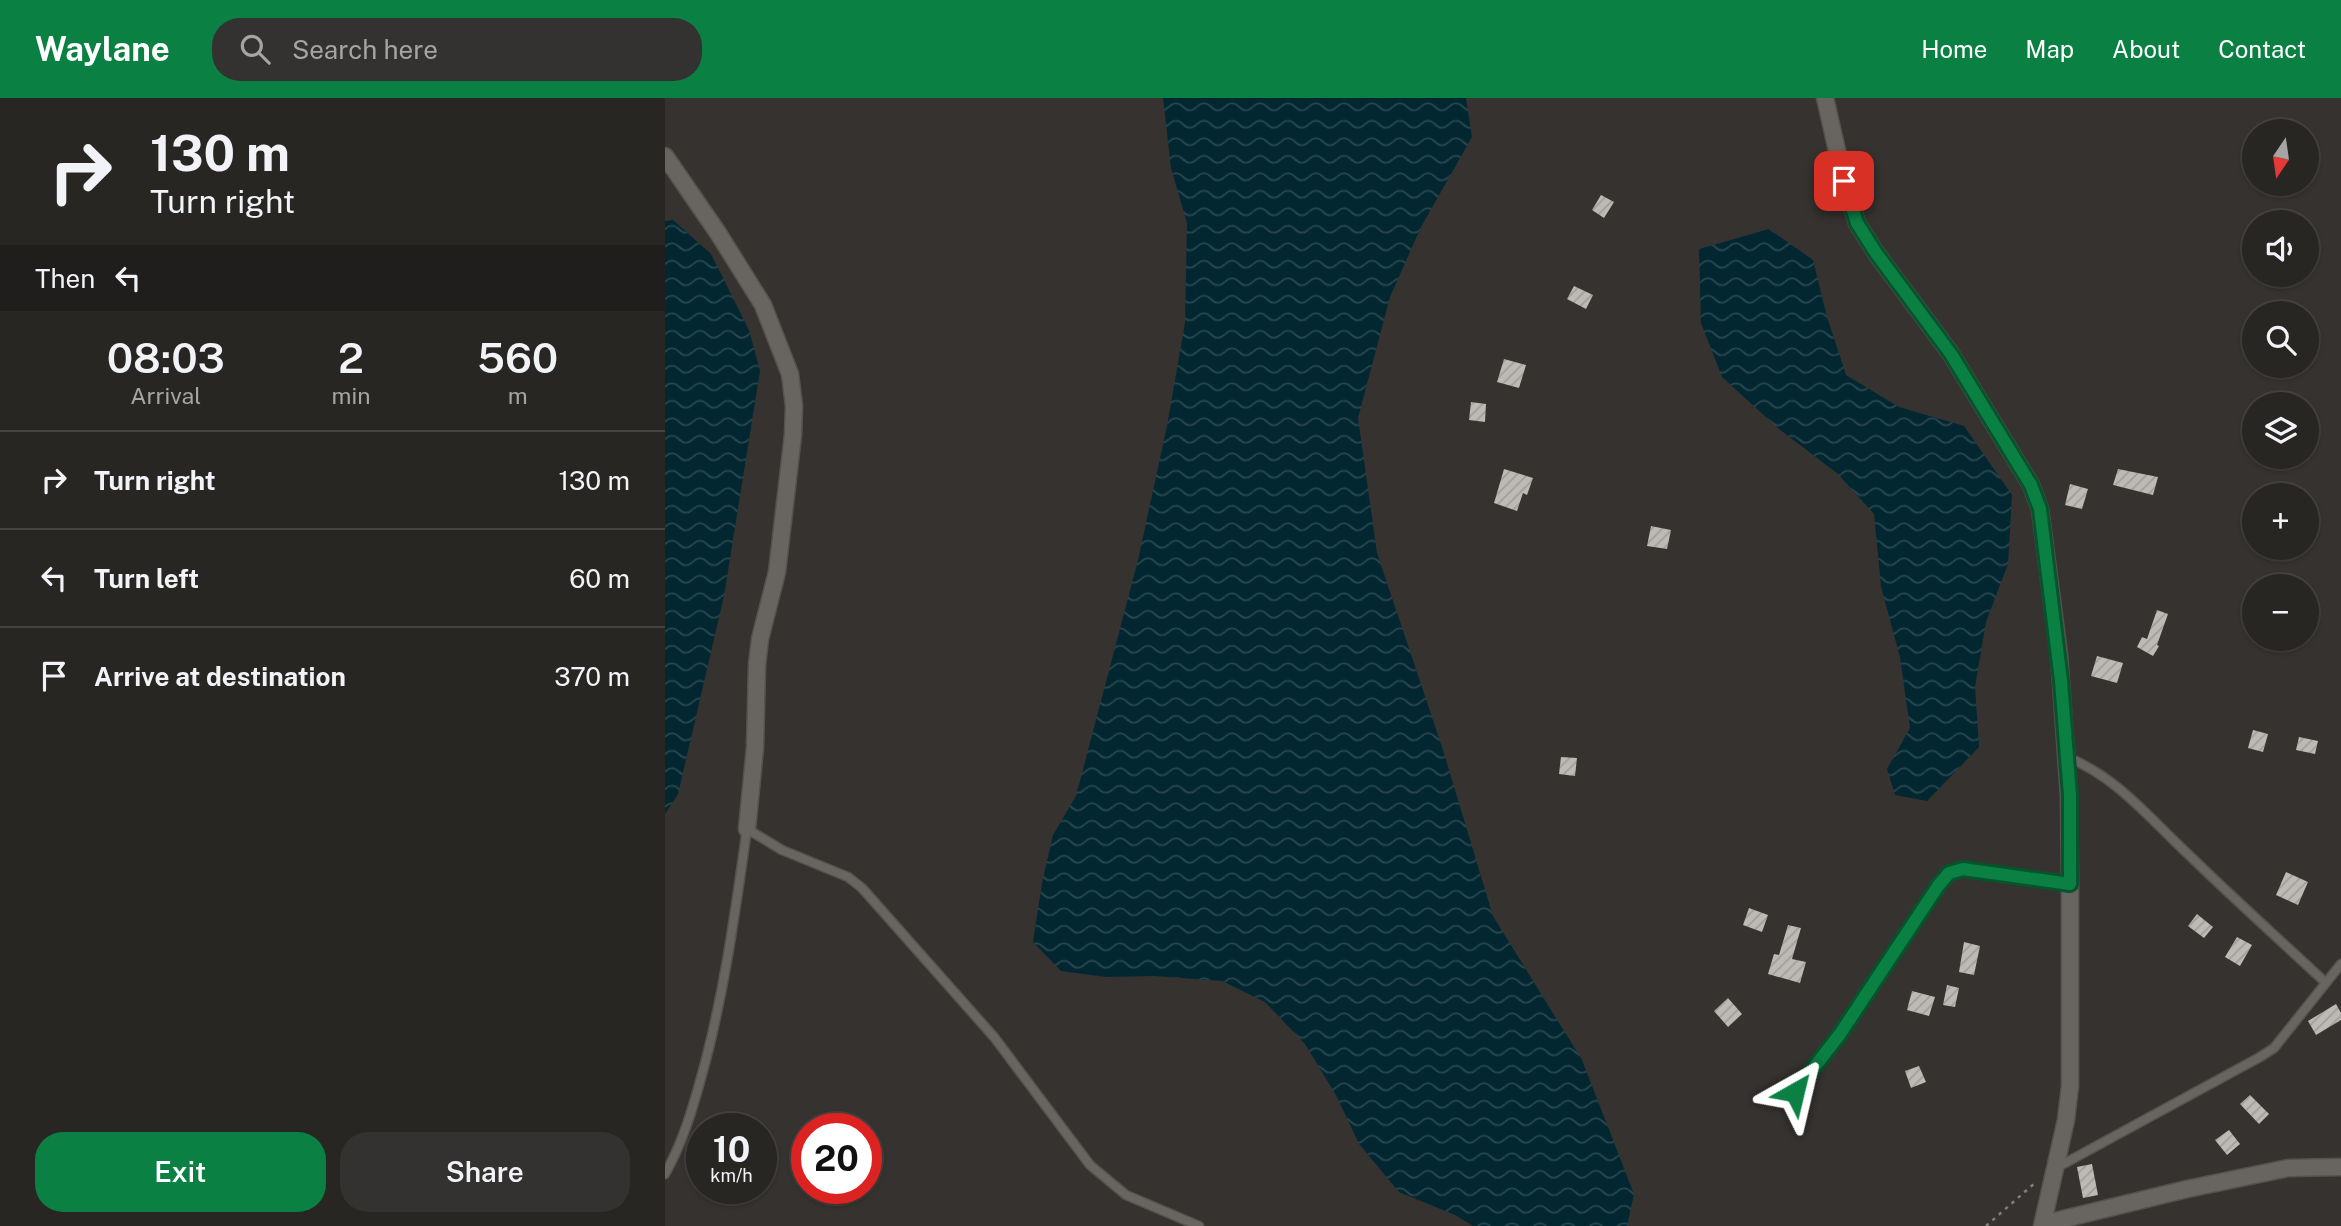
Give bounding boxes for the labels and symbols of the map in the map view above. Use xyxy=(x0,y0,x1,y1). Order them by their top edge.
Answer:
north arrow xyxy=(2242,119,2319,196)
pin xyxy=(1814,151,1874,211)
position arrow xyxy=(1758,1055,1832,1129)
speed limit sign: 20 xyxy=(791,1113,882,1204)

